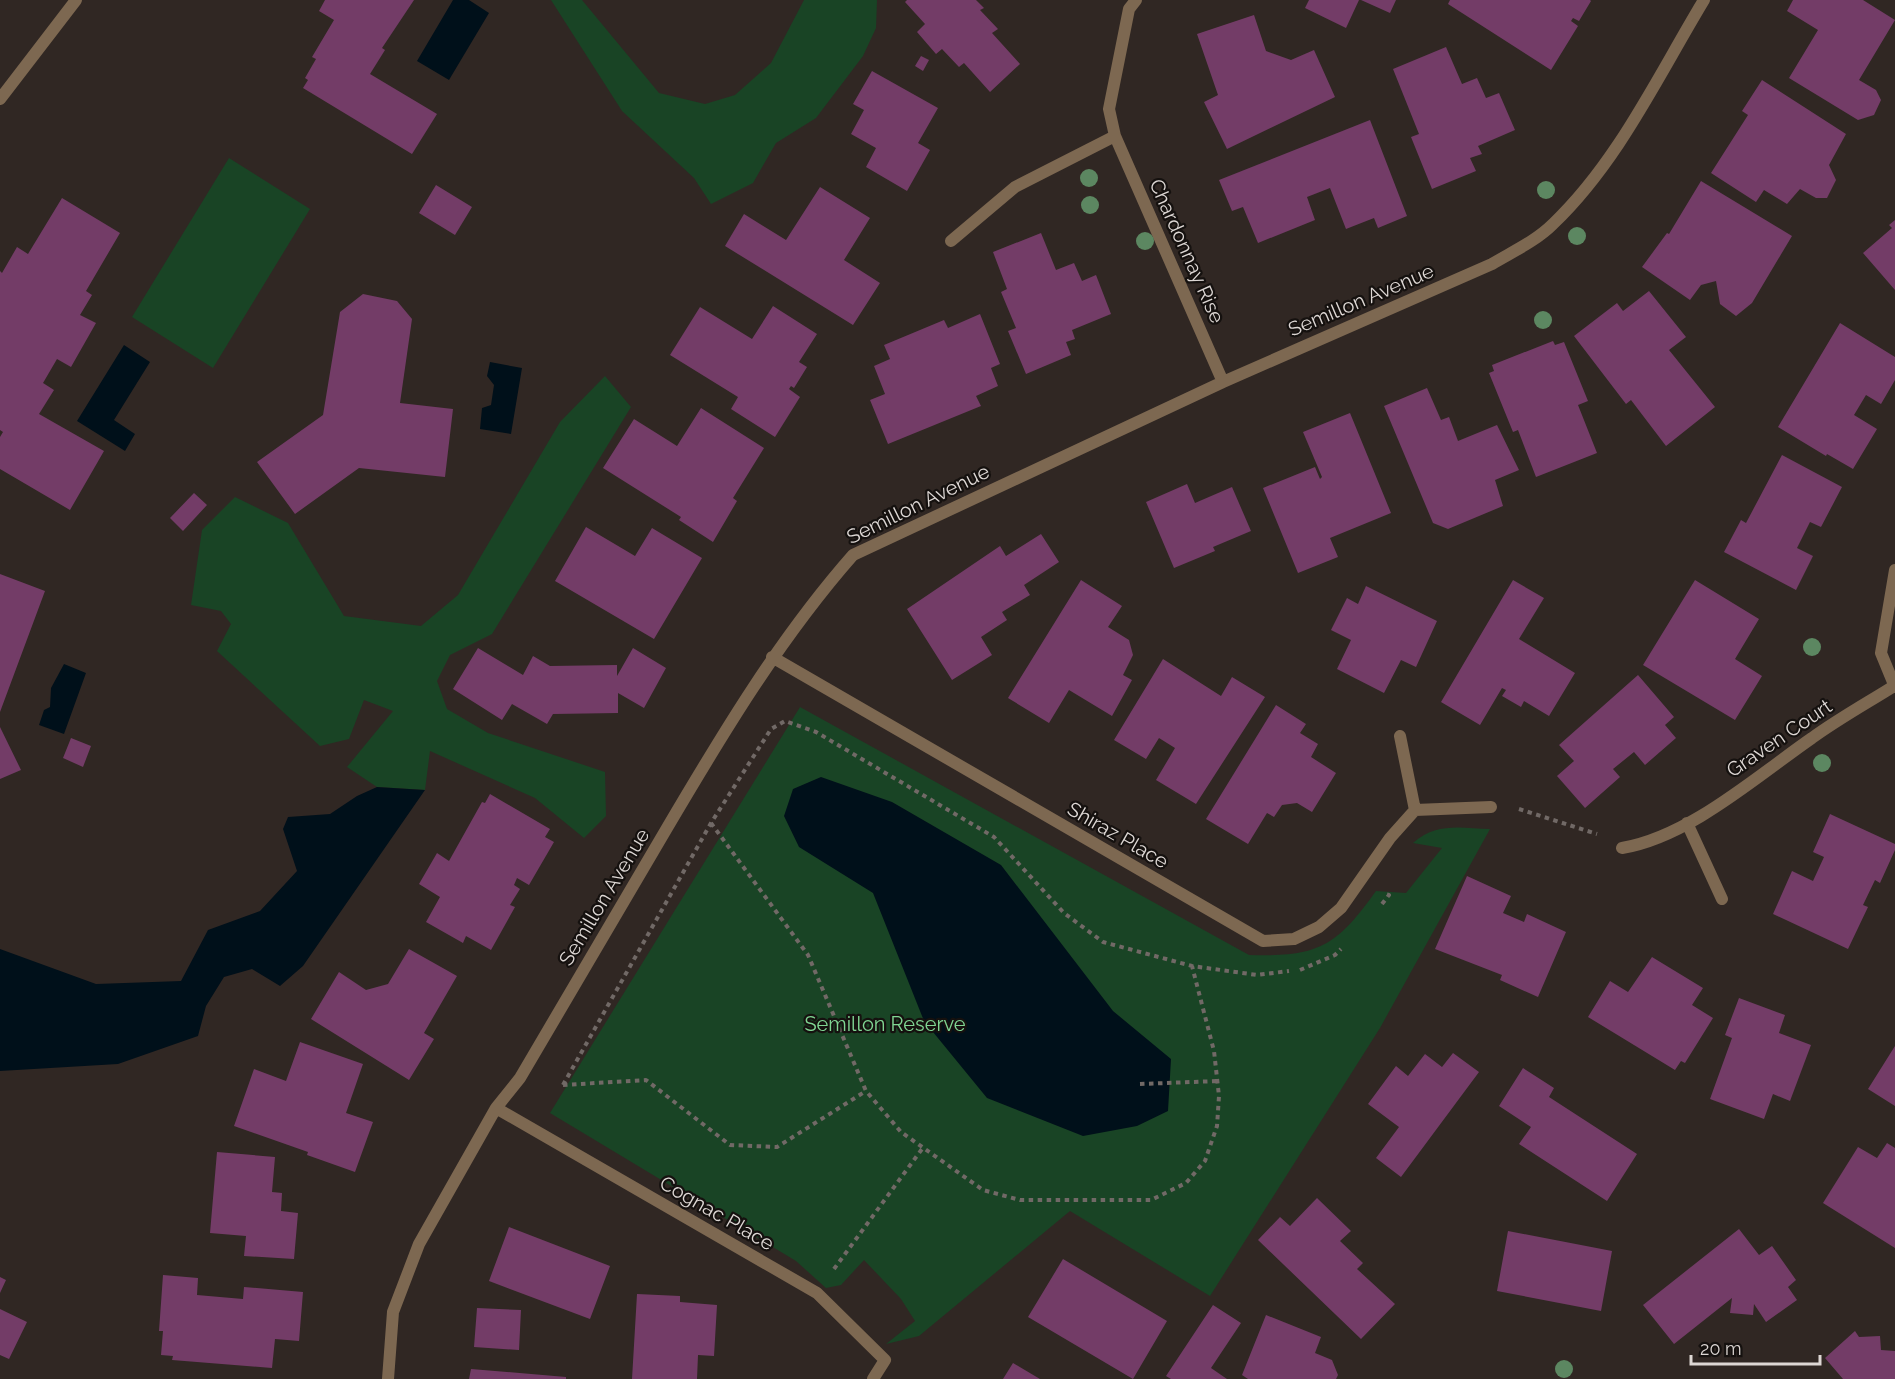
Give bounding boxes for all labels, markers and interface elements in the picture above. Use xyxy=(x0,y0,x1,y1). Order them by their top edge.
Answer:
street label: Chardonnay Rise xyxy=(1144,175,1230,327)
street label: Semillon Avenue xyxy=(1285,258,1438,341)
street label: Semillon Avenue xyxy=(843,459,993,549)
street label: Graven Court xyxy=(1722,694,1836,782)
street label: Shiraz Place xyxy=(1063,797,1173,874)
street label: Semillon Avenue xyxy=(554,824,655,970)
park label: Semillon Reserve xyxy=(804,1012,966,1036)
street label: Cognac Place xyxy=(656,1171,779,1256)
scale bar xyxy=(1691,1328,1820,1366)
text: 20 m xyxy=(1700,1338,1742,1359)

